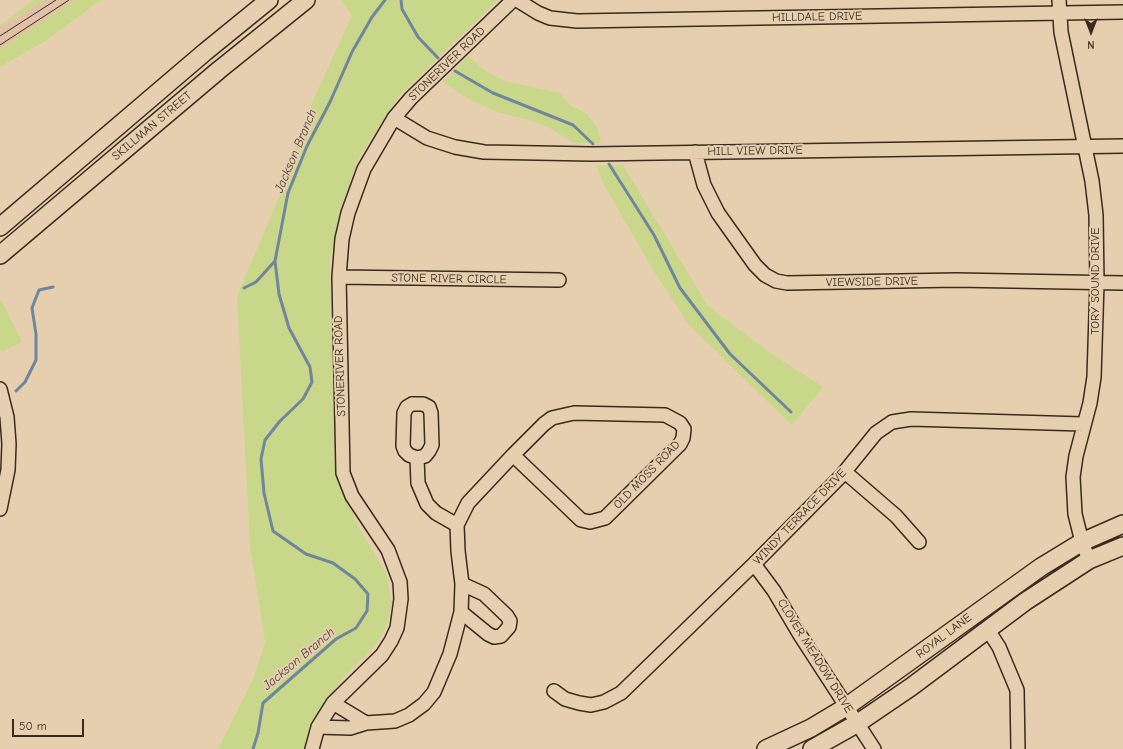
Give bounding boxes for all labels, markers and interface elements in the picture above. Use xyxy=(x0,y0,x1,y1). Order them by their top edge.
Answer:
street label: HILLDALE DRIVE xyxy=(772,9,862,25)
north arrow xyxy=(1071,12,1111,52)
street label: STONERIVER ROAD xyxy=(406,24,488,104)
text: N xyxy=(1087,38,1095,51)
street label: SKILLMAN STREET xyxy=(109,88,195,164)
water label: Jackson Branch xyxy=(271,107,321,195)
street label: HILL VIEW DRIVE xyxy=(707,143,803,159)
street label: TORY SOUND DRIVE xyxy=(1089,228,1103,334)
street label: STONE RIVER CIRCLE xyxy=(391,271,507,287)
street label: VIEWSIDE DRIVE xyxy=(826,274,918,290)
street label: STONERIVER ROAD xyxy=(331,315,349,417)
street label: OLD MOSS ROAD xyxy=(611,438,683,512)
street label: WINDY TERRACE DRIVE xyxy=(750,466,850,568)
street label: CLOVER MEADOW DRIVE xyxy=(774,596,856,716)
street label: ROYAL LANE xyxy=(913,611,975,661)
water label: Jackson Branch xyxy=(260,624,338,694)
scale bar xyxy=(14,711,86,737)
text: 50 m xyxy=(19,719,47,733)

